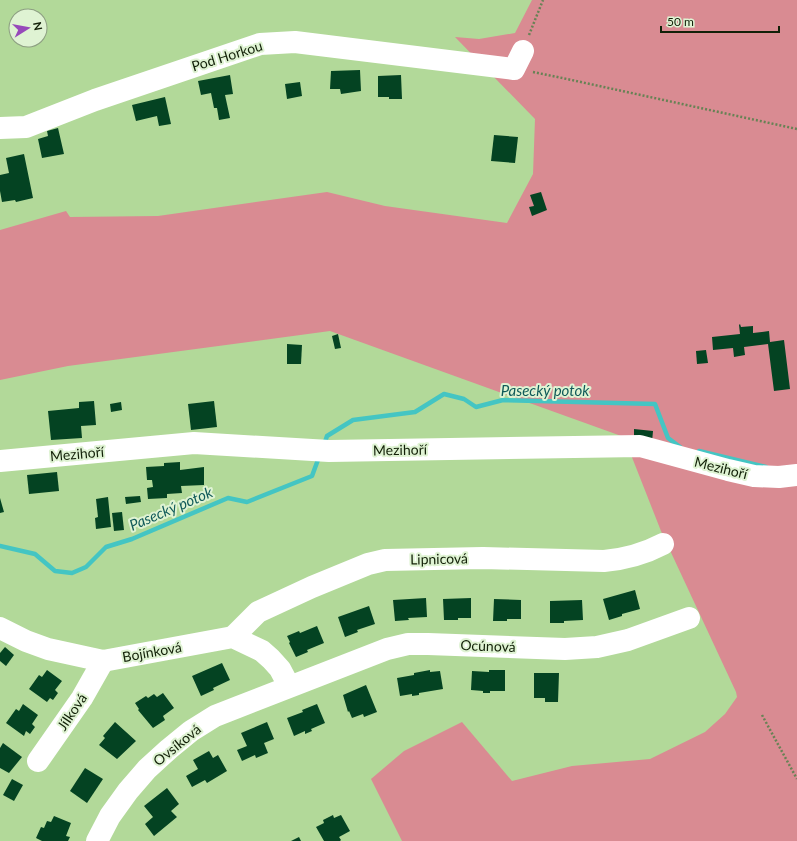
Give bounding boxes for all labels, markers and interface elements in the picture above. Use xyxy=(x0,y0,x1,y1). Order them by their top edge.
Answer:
north arrow xyxy=(8,8,48,48)
scale bar xyxy=(661,8,779,34)
text: 50 m xyxy=(667,14,694,29)
text: N xyxy=(31,21,45,31)
street label: Pod Horkou xyxy=(189,37,264,74)
water label: Pasecký potok xyxy=(501,381,590,399)
street label: Mezihoří xyxy=(373,441,428,458)
street label: Mezihoří xyxy=(49,443,105,464)
street label: Mezihoří xyxy=(693,453,750,482)
water label: Pasecký potok xyxy=(126,482,216,534)
street label: Lipnicová xyxy=(410,549,468,568)
street label: Ocúnová xyxy=(460,636,516,655)
street label: Bojínková xyxy=(121,638,183,665)
street label: Jílková xyxy=(53,690,90,734)
street label: Ovsíková xyxy=(149,720,204,769)

